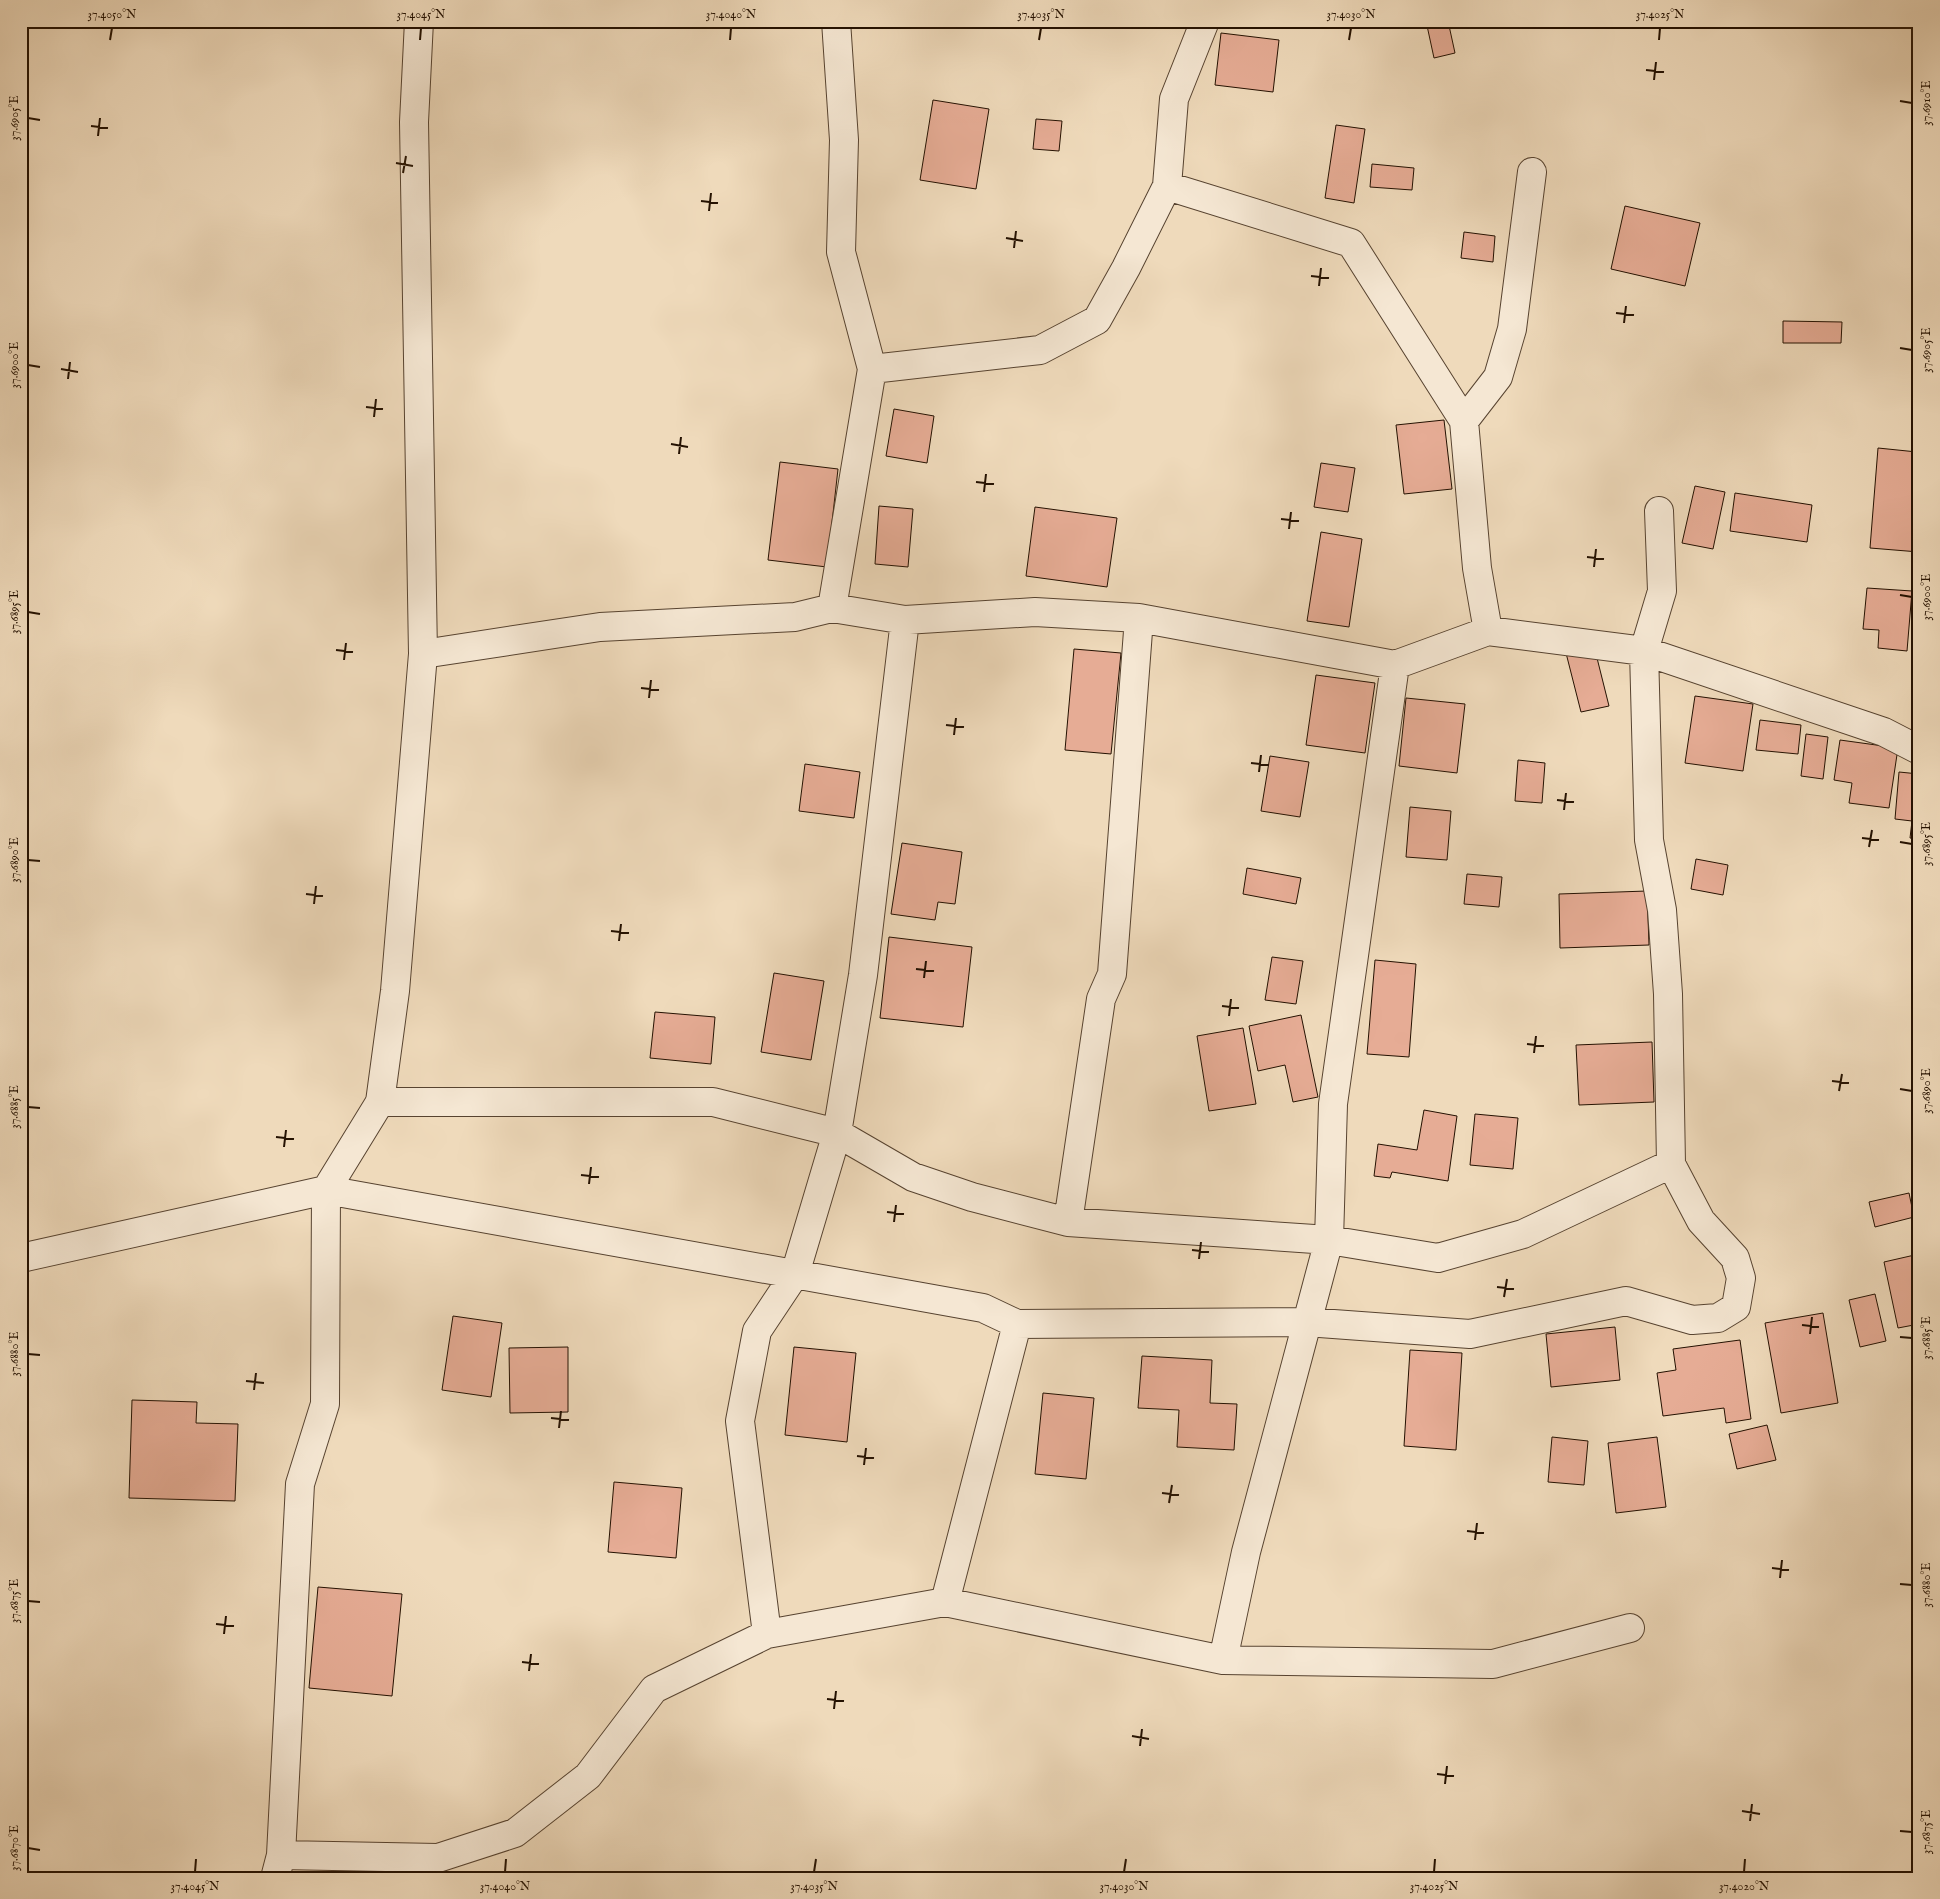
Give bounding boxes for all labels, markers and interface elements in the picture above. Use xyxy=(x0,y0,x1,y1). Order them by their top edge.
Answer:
text: 37.4050°N xyxy=(88,7,137,22)
text: 37.4045°N xyxy=(397,7,446,22)
text: 37.4040°N xyxy=(706,7,757,22)
text: 37.4035°N xyxy=(1017,7,1065,22)
text: 37.4030°N xyxy=(1326,7,1376,22)
text: 37.4025°N xyxy=(1636,7,1685,22)
text: 37.6910°E xyxy=(1919,80,1934,126)
text: 37.6905°E xyxy=(7,95,22,141)
text: 37.6905°E xyxy=(1919,327,1934,373)
text: 37.6900°E xyxy=(7,342,22,388)
text: 37.6900°E xyxy=(1919,574,1934,620)
text: 37.6895°E xyxy=(7,590,22,634)
text: 37.6895°E xyxy=(1919,822,1934,866)
text: 37.6890°E xyxy=(7,837,22,883)
text: 37.6890°E xyxy=(1919,1068,1934,1114)
text: 37.6885°E xyxy=(7,1085,22,1129)
text: 37.6885°E xyxy=(1919,1316,1934,1360)
text: 37.6880°E xyxy=(7,1331,22,1377)
text: 37.6880°E xyxy=(1919,1562,1934,1608)
text: 37.6875°E xyxy=(7,1579,22,1623)
text: 37.6875°E xyxy=(1919,1810,1934,1854)
text: 37.6870°E xyxy=(7,1825,22,1871)
text: 37.4045°N xyxy=(171,1879,220,1894)
text: 37.4040°N xyxy=(480,1879,531,1894)
text: 37.4035°N xyxy=(790,1879,838,1894)
text: 37.4030°N xyxy=(1099,1879,1149,1894)
text: 37.4025°N xyxy=(1410,1879,1459,1894)
text: 37.4020°N xyxy=(1719,1879,1770,1894)

